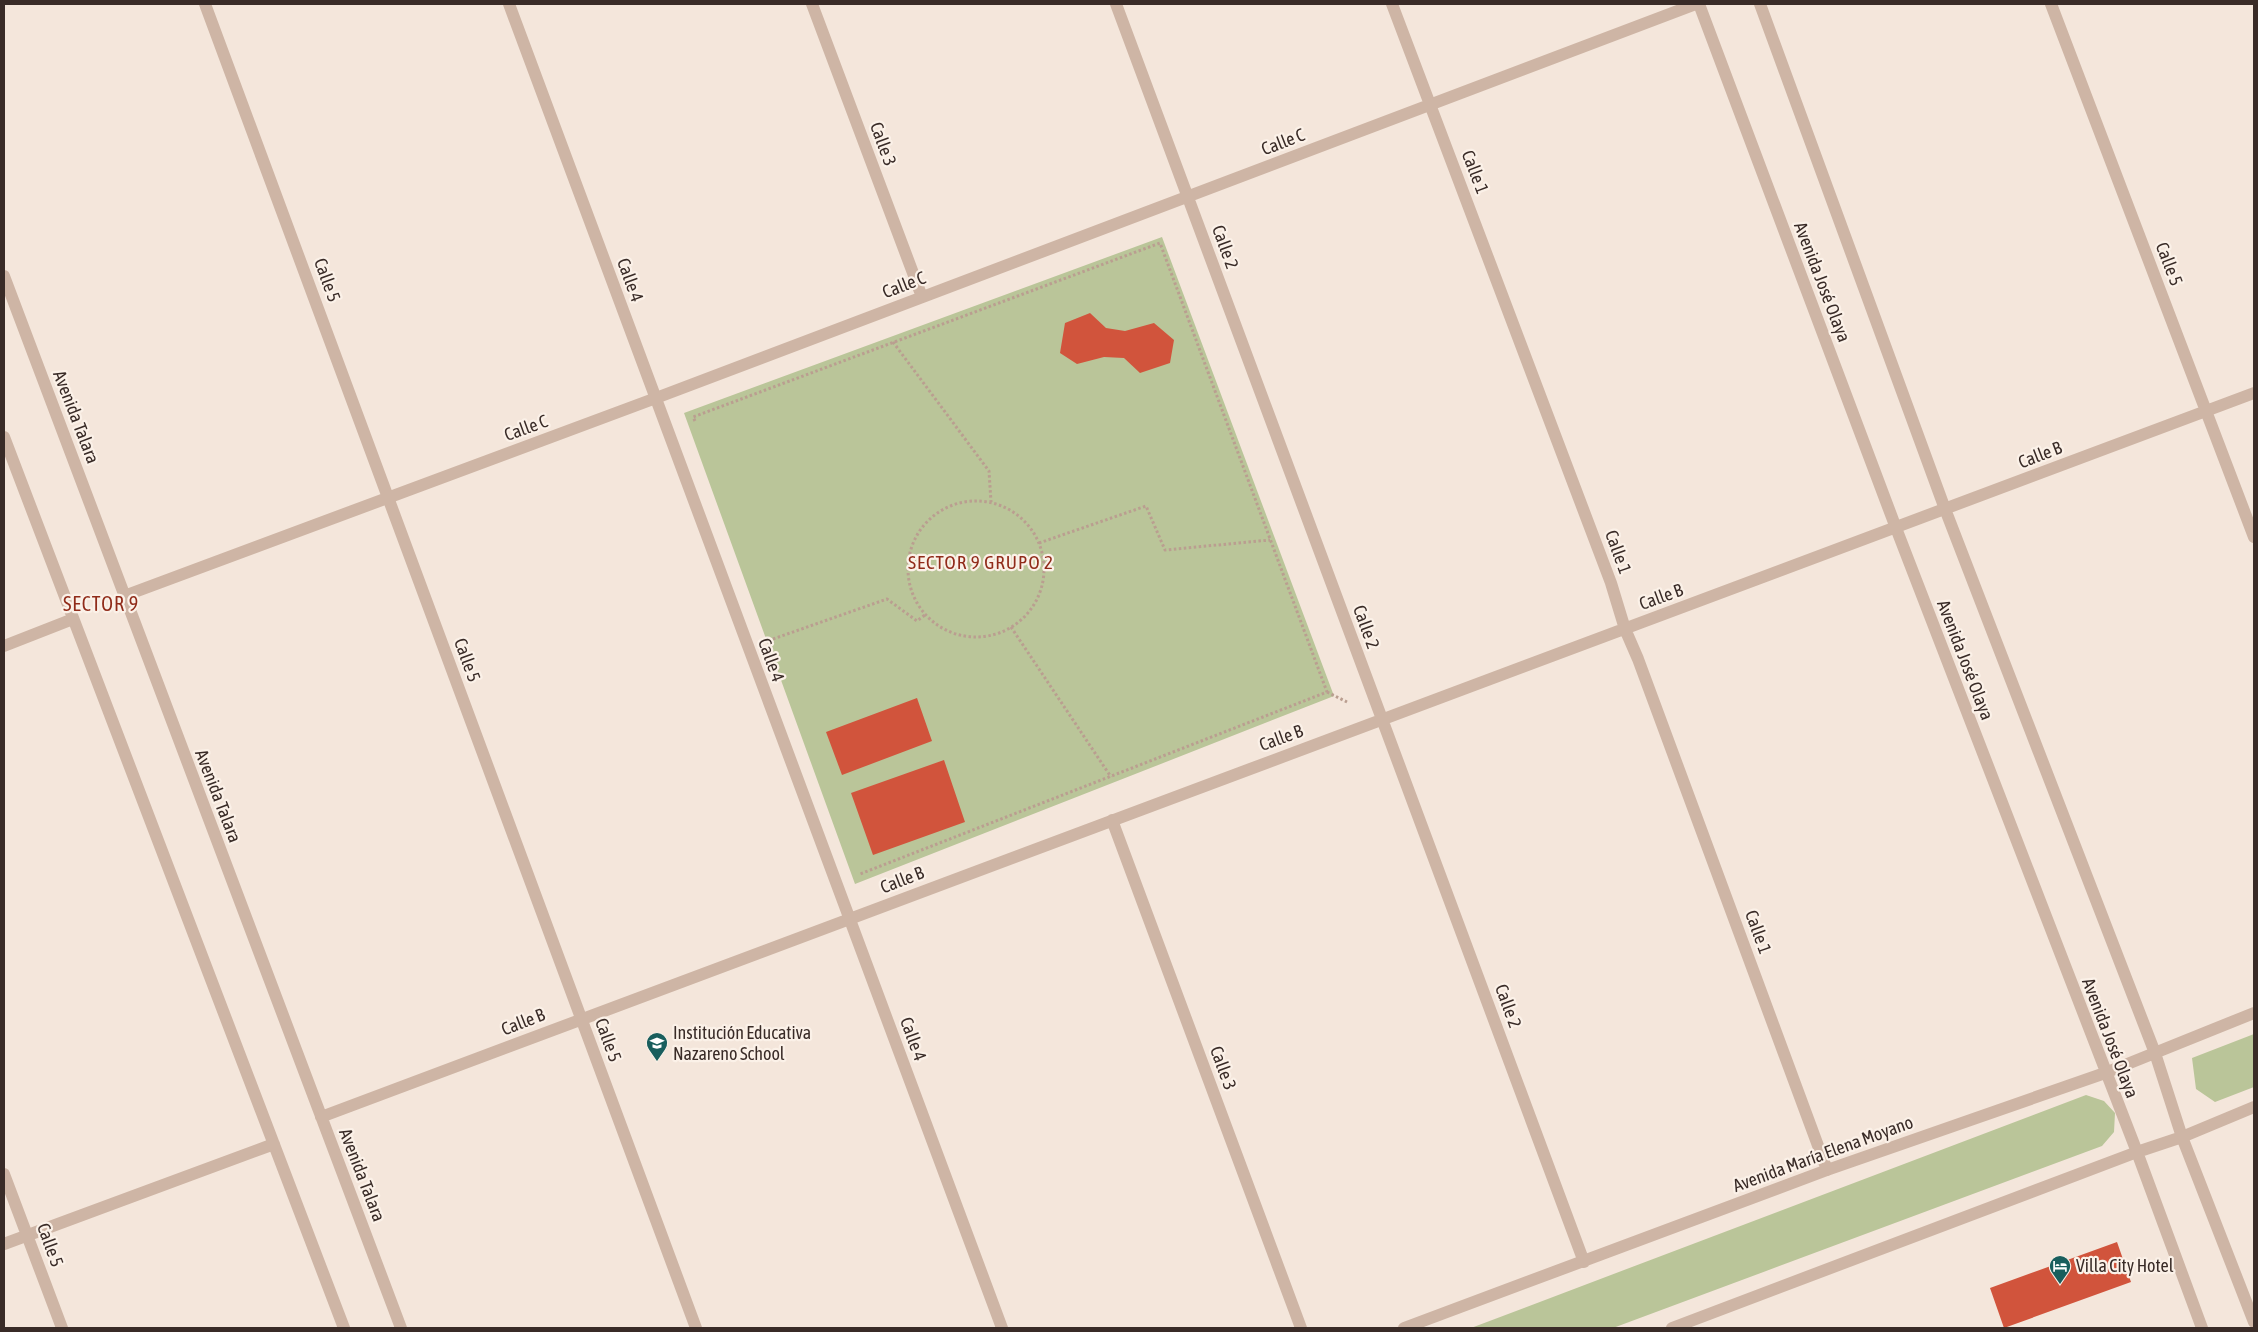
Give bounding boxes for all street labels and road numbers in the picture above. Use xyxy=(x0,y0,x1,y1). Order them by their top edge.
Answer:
street label: Calle 3 xyxy=(866,119,901,169)
street label: Calle C xyxy=(1258,124,1307,159)
street label: Calle 1 xyxy=(1458,147,1493,197)
street label: Avenida José Olaya xyxy=(1790,219,1855,345)
street label: Calle 2 xyxy=(1208,222,1243,272)
street label: Calle 5 xyxy=(2152,239,2187,289)
street label: Calle 5 xyxy=(310,255,345,305)
street label: Calle 4 xyxy=(613,255,648,305)
street label: Calle C xyxy=(879,267,928,302)
street label: Avenida Talara xyxy=(49,367,104,466)
street label: Calle C xyxy=(501,410,550,445)
street label: Calle B xyxy=(2015,436,2065,472)
street label: Calle 1 xyxy=(1601,527,1636,577)
street label: Calle B xyxy=(1636,579,1686,614)
street label: Avenida José Olaya xyxy=(1933,597,1998,723)
street label: Calle 2 xyxy=(1349,602,1384,652)
street label: Calle 5 xyxy=(450,635,485,685)
street label: Calle 4 xyxy=(754,635,789,685)
street label: Calle B xyxy=(1256,720,1306,755)
street label: Avenida Talara xyxy=(191,746,246,845)
street label: Calle B xyxy=(877,861,927,897)
street label: Calle 1 xyxy=(1741,907,1776,957)
street label: Avenida José Olaya xyxy=(2078,975,2143,1101)
street label: Calle 2 xyxy=(1491,981,1526,1031)
street label: Calle B xyxy=(498,1003,548,1039)
street label: Calle 4 xyxy=(896,1014,931,1064)
street label: Calle 5 xyxy=(591,1015,626,1065)
street label: Calle 3 xyxy=(1206,1043,1241,1093)
street label: Avenida María Elena Moyano xyxy=(1730,1111,1916,1196)
street label: Avenida Talara xyxy=(335,1125,390,1224)
street label: Calle 5 xyxy=(33,1220,68,1270)

